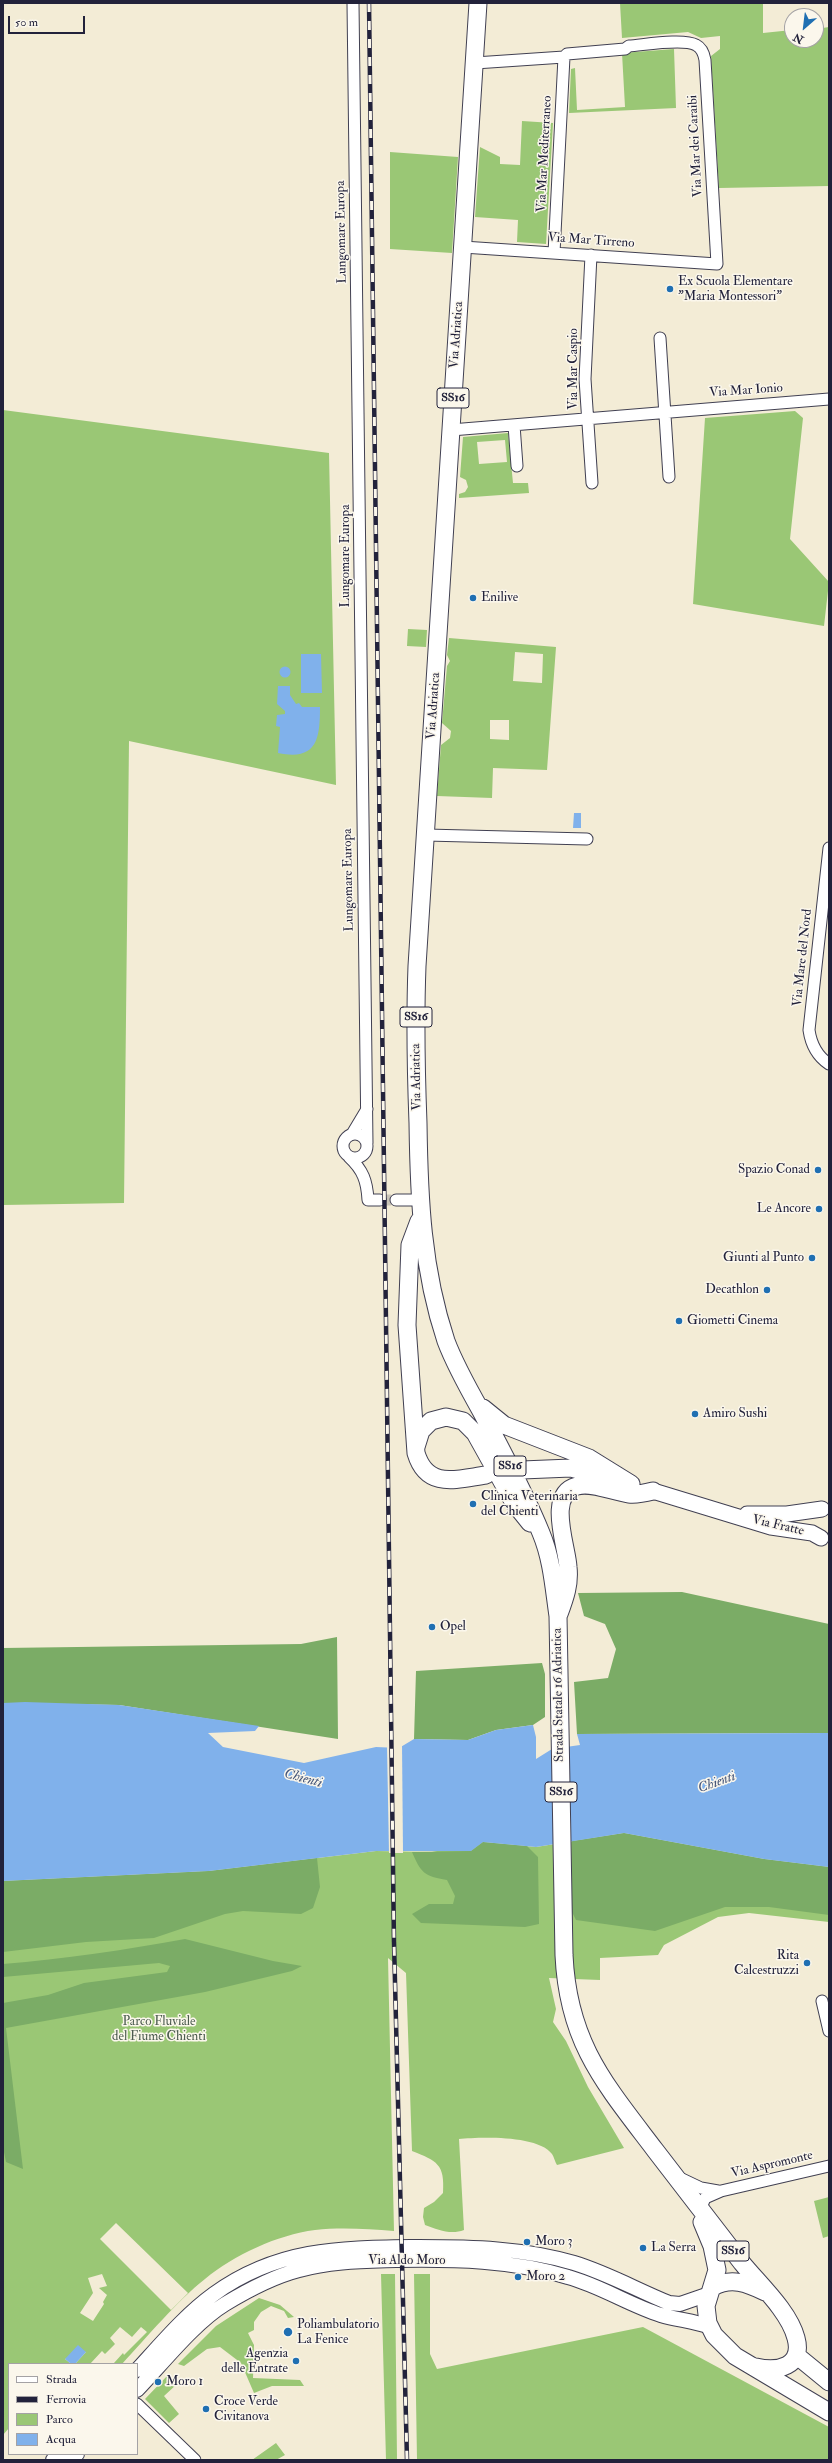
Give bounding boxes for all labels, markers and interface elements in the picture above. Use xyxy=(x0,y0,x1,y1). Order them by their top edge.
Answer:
scale bar xyxy=(10,8,87,34)
north arrow xyxy=(784,8,824,48)
text: 50 m xyxy=(15,15,38,30)
text: N xyxy=(791,30,806,46)
street label: Via Mar dei Caraibi xyxy=(686,94,706,198)
street label: Via Mar Mediterraneo xyxy=(534,95,556,213)
street label: Lungomare Europa xyxy=(333,180,351,284)
street label: Via Mar Tirreno xyxy=(547,230,635,252)
place label: Ex Scuola Elementare "Maria Montessori" xyxy=(678,274,793,305)
marker: Ex Scuola Elementare "Maria Montessori" xyxy=(665,284,675,294)
street label: Via Adriatica xyxy=(447,301,467,369)
street label: Via Mar Caspio xyxy=(566,328,582,410)
street label: Via Mar Ionio xyxy=(709,381,783,401)
road number: SS16 xyxy=(437,388,469,408)
street label: Lungomare Europa xyxy=(338,505,354,607)
place label: Enilive xyxy=(481,590,518,606)
marker: Enilive xyxy=(468,593,478,603)
street label: Via Adriatica xyxy=(424,672,444,740)
street label: Lungomare Europa xyxy=(340,828,358,932)
street label: Via Mare del Nord xyxy=(790,908,816,1008)
road number: SS16 xyxy=(400,1007,432,1027)
street label: Via Adriatica xyxy=(409,1043,425,1111)
place label: Spazio Conad xyxy=(738,1162,810,1178)
marker: Spazio Conad xyxy=(813,1165,823,1175)
place label: Le Ancore xyxy=(757,1201,811,1217)
marker: Le Ancore xyxy=(814,1204,824,1214)
place label: Giunti al Punto xyxy=(723,1250,804,1266)
marker: Giunti al Punto xyxy=(807,1253,817,1263)
place label: Decathlon xyxy=(705,1282,759,1298)
marker: Decathlon xyxy=(762,1285,772,1295)
place label: Giometti Cinema xyxy=(687,1313,778,1329)
marker: Giometti Cinema xyxy=(674,1316,684,1326)
place label: Amiro Sushi xyxy=(703,1406,767,1422)
marker: Amiro Sushi xyxy=(690,1409,700,1419)
road number: SS16 xyxy=(494,1456,526,1476)
place label: Clinica Veterinaria del Chienti xyxy=(481,1489,578,1520)
marker: Clinica Veterinaria del Chienti xyxy=(468,1499,478,1509)
street label: Via Fratte xyxy=(751,1512,805,1540)
place label: Opel xyxy=(440,1619,466,1635)
marker: Opel xyxy=(427,1622,437,1632)
street label: Strada Statale 16 Adriatica xyxy=(550,1628,568,1762)
water label: Chienti xyxy=(282,1766,324,1792)
water label: Chienti xyxy=(696,1768,738,1798)
road number: SS16 xyxy=(545,1782,577,1802)
place label: Rita Calcestruzzi xyxy=(734,1948,799,1979)
marker: Rita Calcestruzzi xyxy=(802,1958,812,1968)
park label: Parco Fluviale del Fiume Chienti xyxy=(112,2014,206,2045)
street label: Via Aspromonte xyxy=(730,2148,814,2182)
place label: Moro 3 xyxy=(535,2234,572,2250)
marker: Moro 3 xyxy=(522,2237,532,2247)
place label: La Serra xyxy=(651,2240,696,2256)
road number: SS16 xyxy=(717,2241,749,2261)
marker: La Serra xyxy=(638,2243,648,2253)
street label: Via Aldo Moro xyxy=(368,2253,446,2269)
place label: Moro 2 xyxy=(526,2269,565,2285)
marker: Moro 2 xyxy=(513,2272,523,2282)
place label: Poliambulatorio La Fenice xyxy=(297,2317,379,2348)
marker: Poliambulatorio La Fenice xyxy=(282,2326,294,2338)
place label: Agenzia delle Entrate xyxy=(221,2346,288,2377)
marker: Agenzia delle Entrate xyxy=(291,2356,301,2366)
legend xyxy=(8,2363,138,2455)
text: Strada xyxy=(46,2372,77,2387)
place label: Moro 1 xyxy=(166,2374,203,2390)
marker: Moro 1 xyxy=(153,2377,163,2387)
text: Ferrovia xyxy=(46,2392,86,2407)
place label: Croce Verde Civitanova xyxy=(214,2394,278,2425)
marker: Croce Verde Civitanova xyxy=(201,2404,211,2414)
text: Parco xyxy=(46,2412,73,2427)
text: Acqua xyxy=(46,2432,76,2447)

